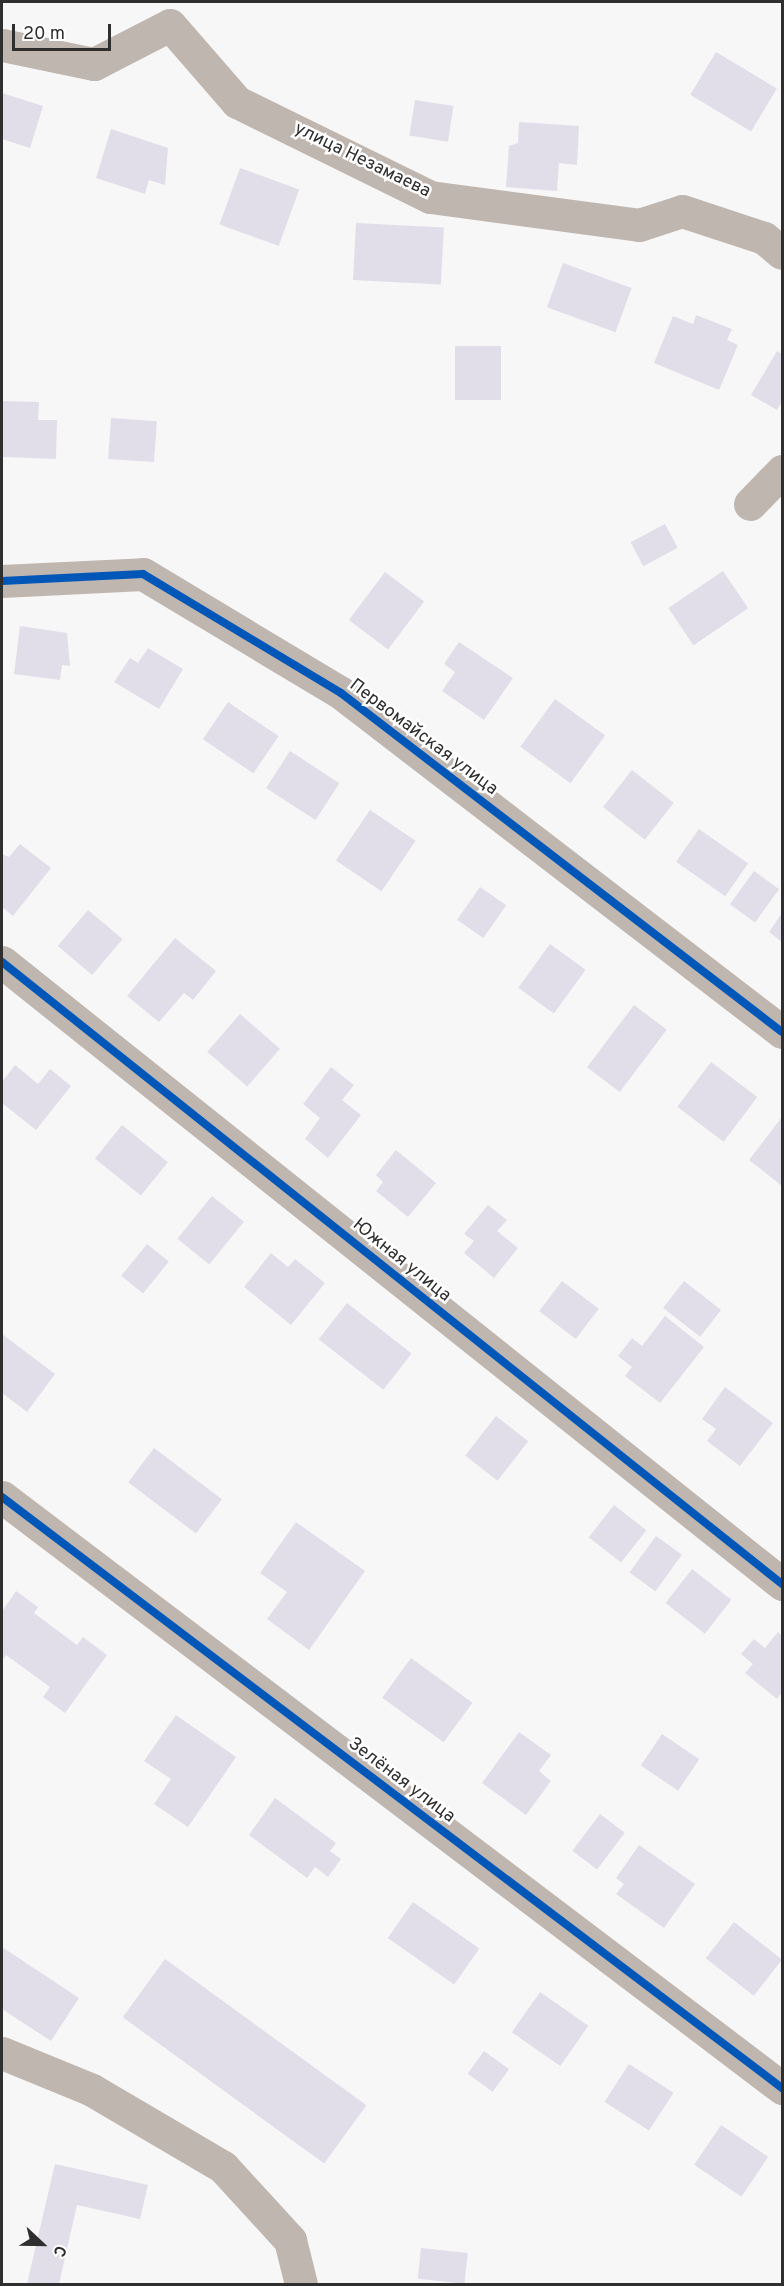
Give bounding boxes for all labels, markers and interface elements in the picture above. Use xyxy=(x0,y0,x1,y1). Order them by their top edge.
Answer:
scale bar xyxy=(15,12,114,50)
text: 20 m xyxy=(23,23,65,46)
street label: улица Незамаева xyxy=(290,119,434,203)
street label: Первомайская улица xyxy=(345,675,501,801)
street label: Южная улица xyxy=(347,1215,455,1307)
street label: Зелёная улица xyxy=(343,1734,459,1828)
north arrow xyxy=(12,2214,72,2274)
text: С xyxy=(48,2242,70,2259)

